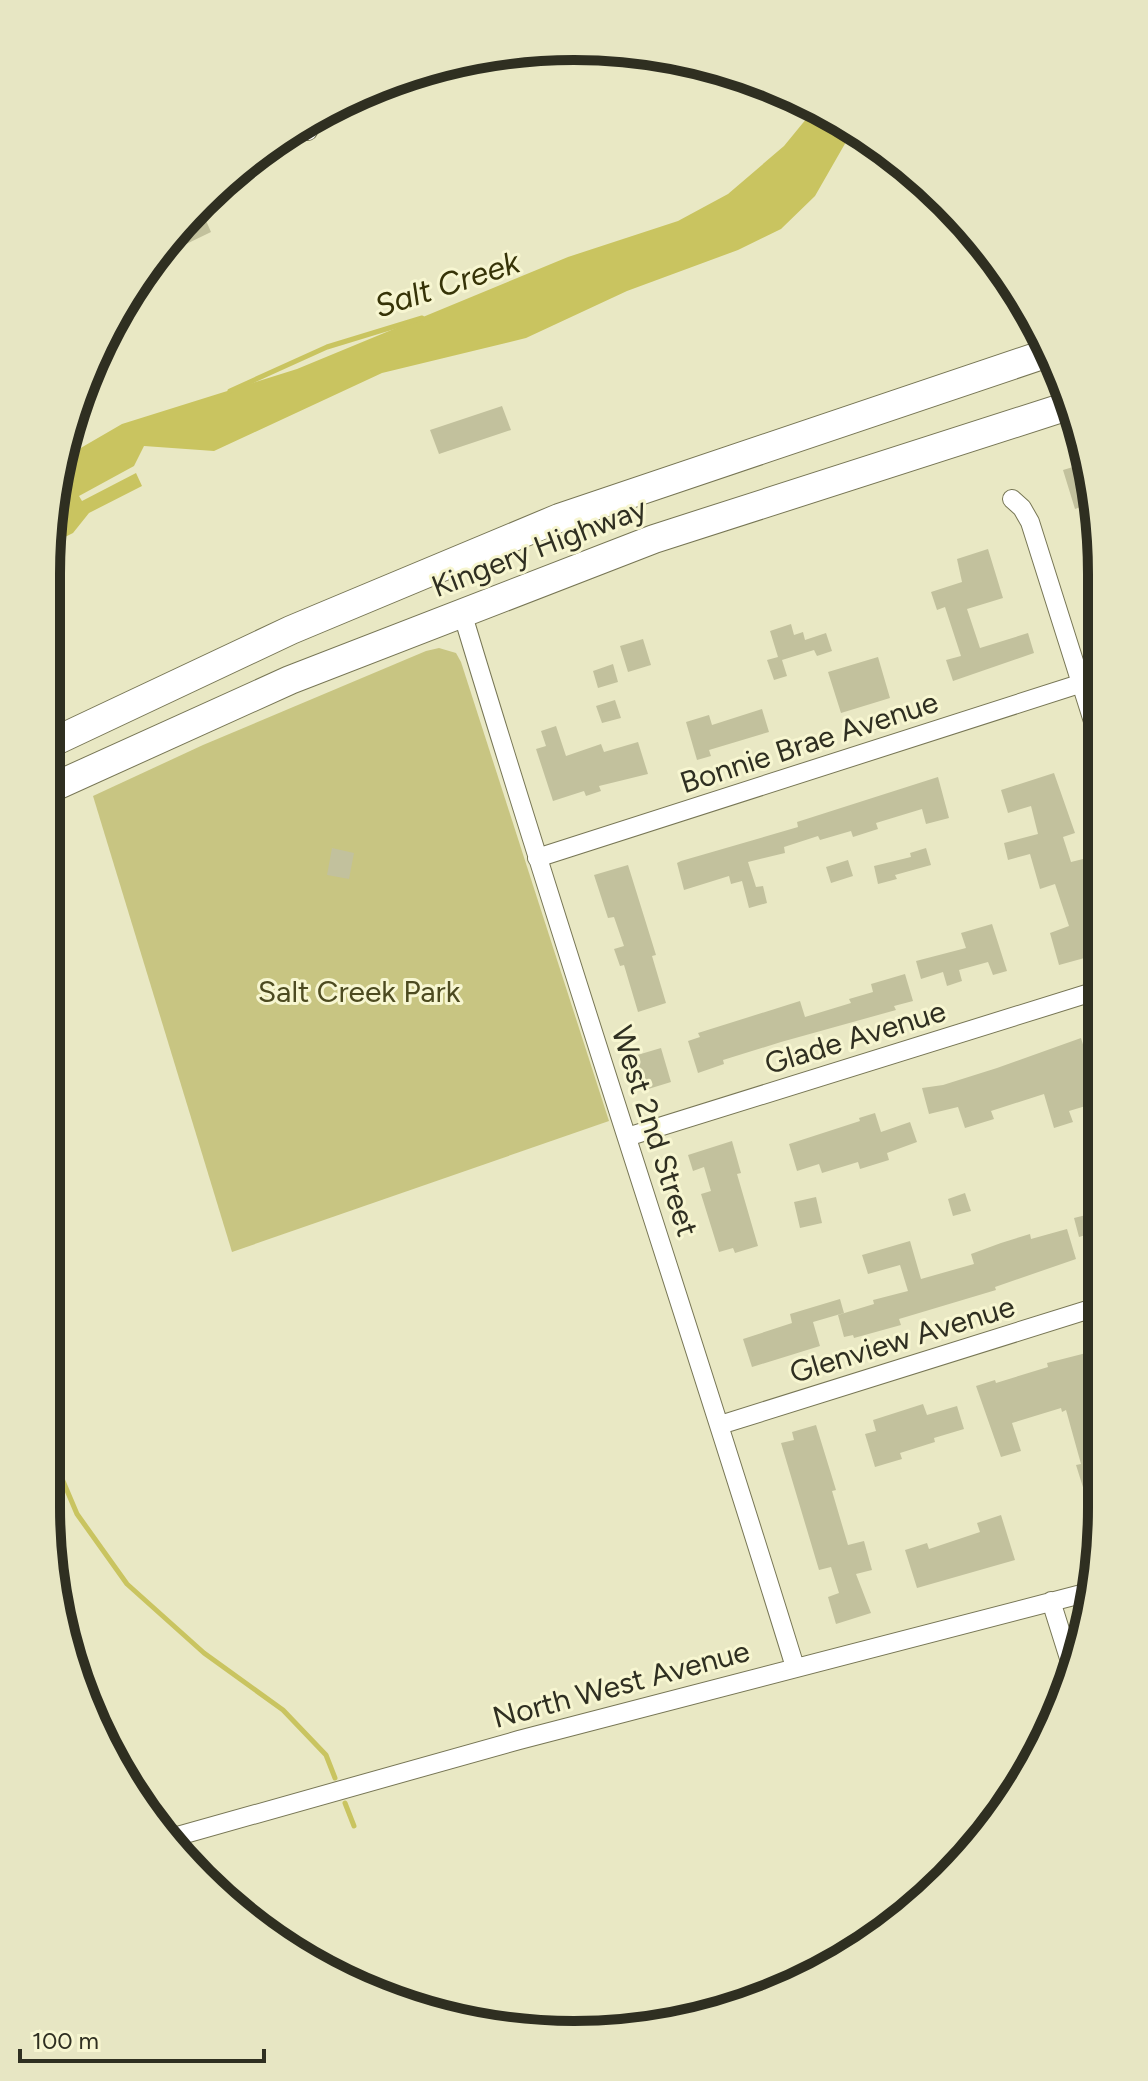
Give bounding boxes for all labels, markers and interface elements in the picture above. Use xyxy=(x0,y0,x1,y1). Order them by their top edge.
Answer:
water label: Salt Creek xyxy=(370,242,526,325)
street label: Kingery Highway xyxy=(426,489,652,605)
street label: Bonnie Brae Avenue xyxy=(675,683,943,801)
park label: Salt Creek Park xyxy=(258,973,461,1010)
street label: Glade Avenue xyxy=(760,992,950,1082)
street label: West 2nd Street xyxy=(604,1021,706,1241)
street label: Glenview Avenue xyxy=(785,1287,1019,1391)
street label: North West Avenue xyxy=(489,1632,753,1736)
scale bar xyxy=(20,2013,264,2063)
text: 100 m xyxy=(32,2026,99,2055)

